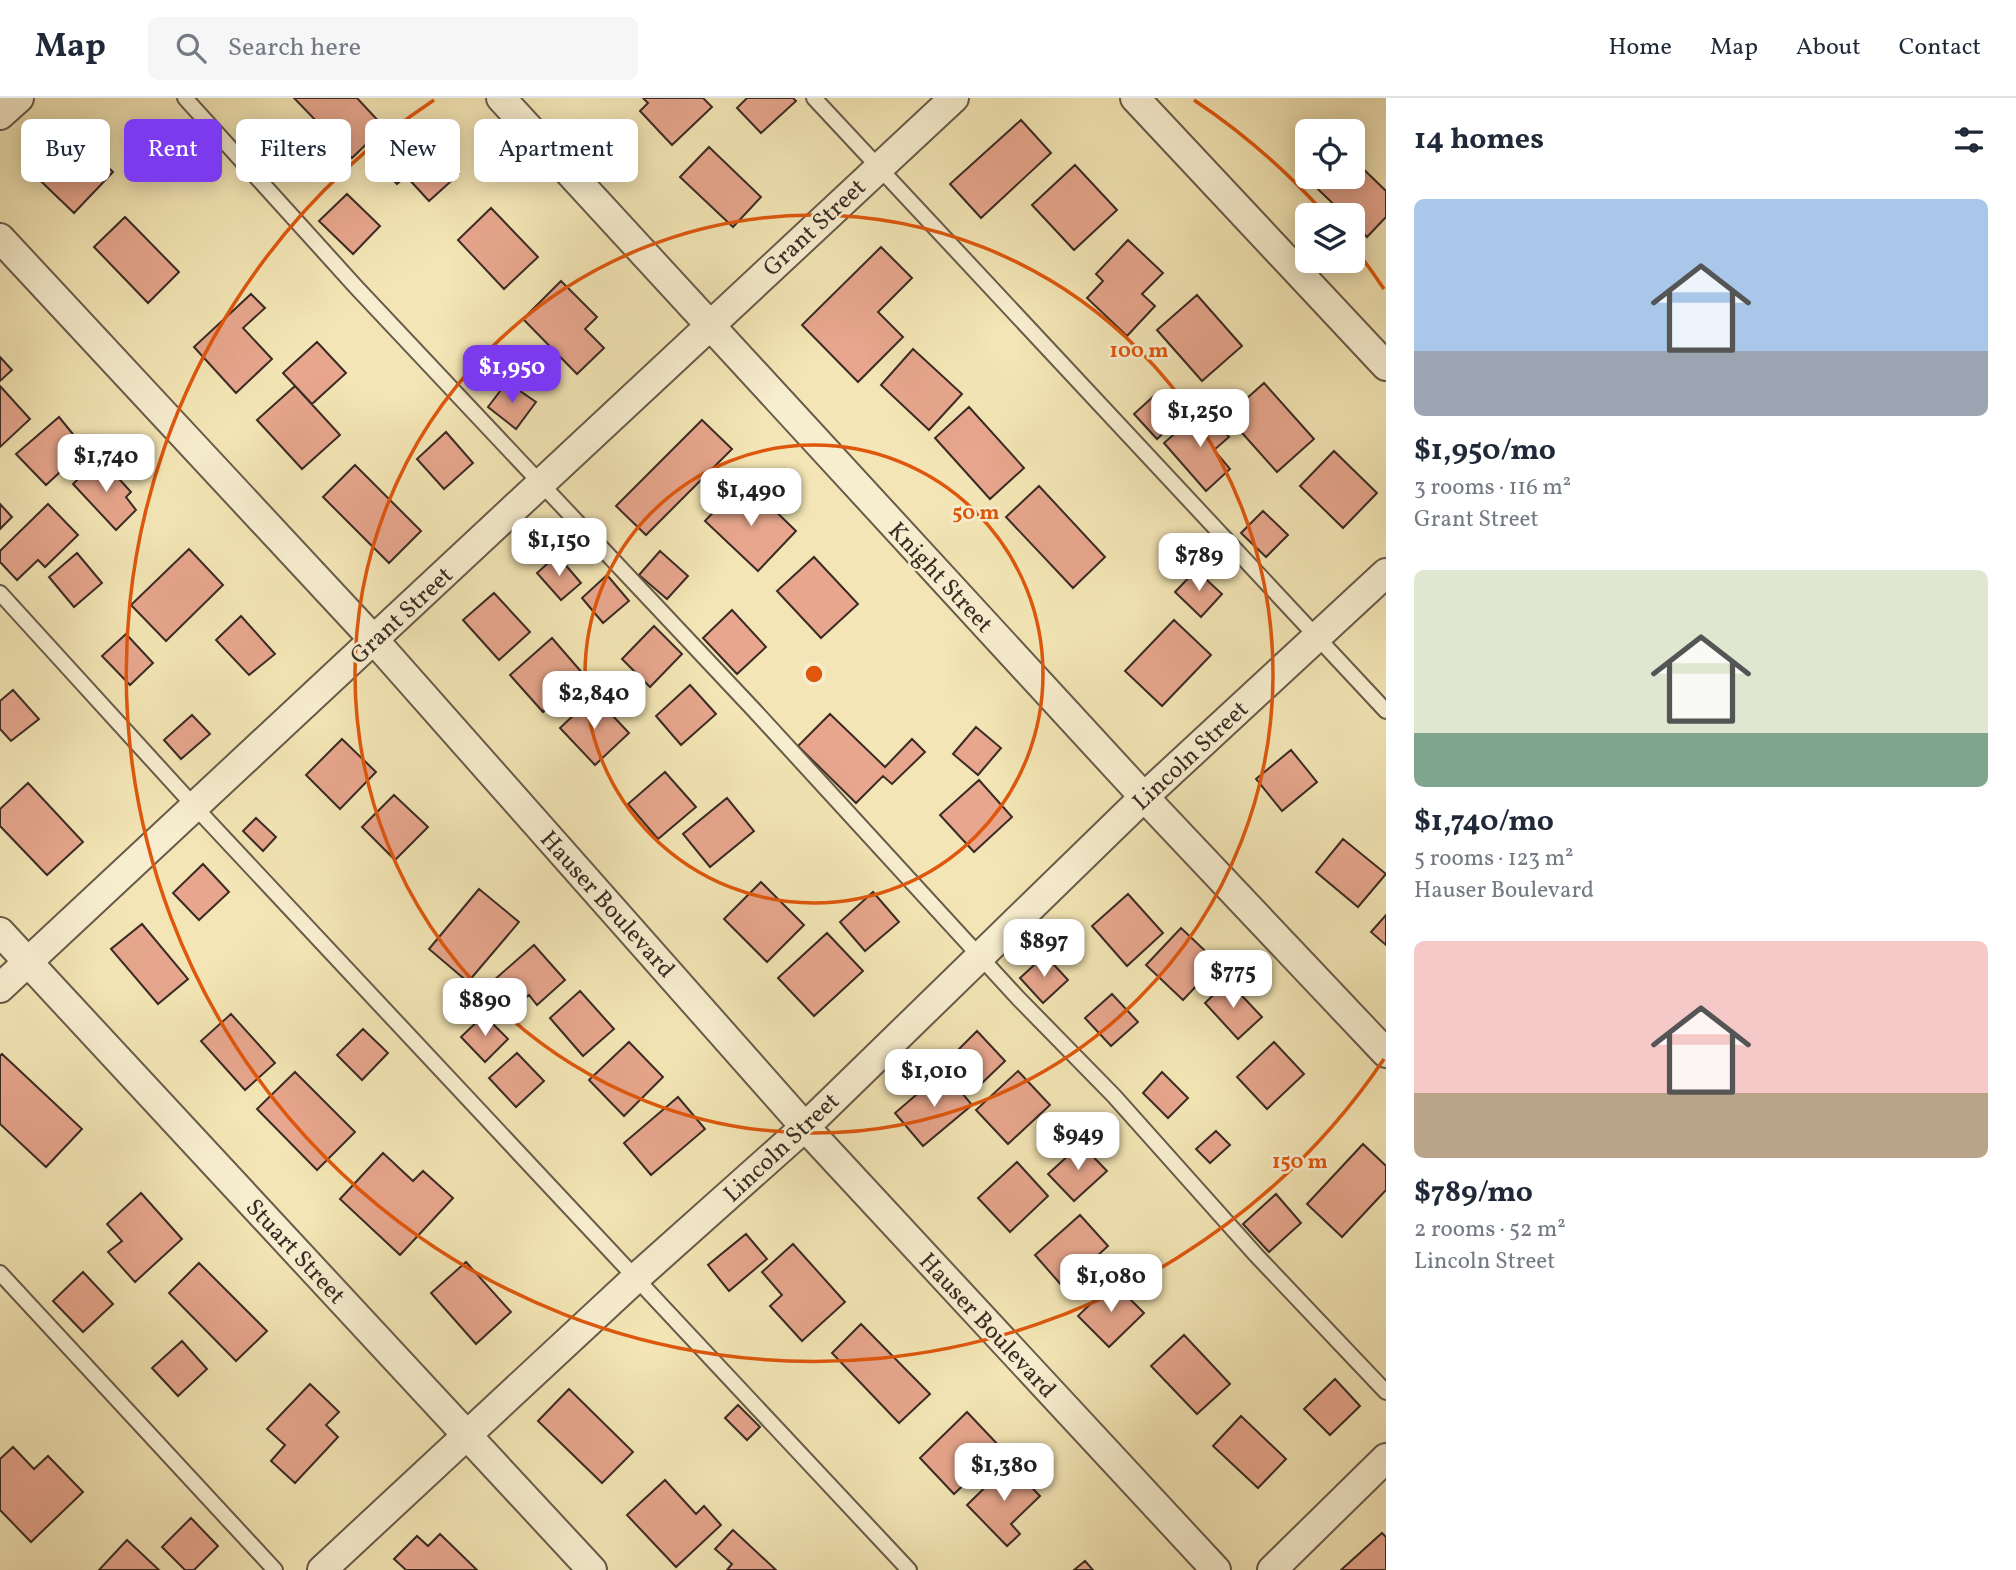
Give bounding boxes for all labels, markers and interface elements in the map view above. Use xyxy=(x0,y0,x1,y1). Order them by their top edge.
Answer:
search box xyxy=(148,17,638,80)
text: Map xyxy=(35,25,106,71)
icon: search xyxy=(172,29,210,67)
text: Search here xyxy=(228,30,361,66)
text: Home xyxy=(1608,31,1672,65)
text: Map xyxy=(1710,31,1758,65)
text: About xyxy=(1796,31,1861,65)
text: Contact xyxy=(1899,31,1981,65)
chip: Buy xyxy=(21,119,110,182)
chip: Rent xyxy=(124,119,222,182)
chip: Filters xyxy=(236,119,351,182)
chip: New xyxy=(365,119,460,182)
chip: Apartment xyxy=(474,119,638,182)
map controls xyxy=(1295,119,1365,273)
button: locate xyxy=(1295,119,1365,189)
text: 14 homes xyxy=(1414,119,1544,161)
icon: filters xyxy=(1950,121,1988,159)
street label: Grant Street xyxy=(756,172,875,285)
button: layers xyxy=(1295,203,1365,273)
icon: home xyxy=(1638,245,1764,371)
text: 100 m xyxy=(1109,337,1169,366)
pin: $1,950 xyxy=(455,345,569,405)
text: $1,950 xyxy=(479,352,545,384)
pin: $1,250 xyxy=(1143,390,1257,449)
text: $1,250 xyxy=(1167,396,1233,428)
text: $1,950/mo xyxy=(1414,430,1556,472)
pin: $1,740 xyxy=(49,434,163,494)
text: $1,740 xyxy=(74,441,138,473)
pin: $1,490 xyxy=(694,468,808,528)
text: 3 rooms · 116 m² xyxy=(1414,472,1571,504)
text: $1,490 xyxy=(716,475,786,507)
text: 50 m xyxy=(952,499,1000,528)
text: Grant Street xyxy=(1414,504,1539,536)
street label: Knight Street xyxy=(879,515,1000,641)
pin: $1,150 xyxy=(502,518,616,578)
text: $1,150 xyxy=(528,525,590,557)
pin: $789 xyxy=(1158,533,1240,593)
text: $789 xyxy=(1175,540,1223,572)
street label: Grant Street xyxy=(343,560,462,673)
icon: home xyxy=(1638,616,1764,742)
centre of rings xyxy=(802,662,826,686)
pin: $2,840 xyxy=(537,672,651,731)
text: $2,840 xyxy=(558,678,630,710)
street label: Lincoln Street xyxy=(1126,694,1257,819)
text: $1,740/mo xyxy=(1414,801,1554,843)
street label: Hauser Boulevard xyxy=(531,824,682,987)
text: 5 rooms · 123 m² xyxy=(1414,843,1574,875)
text: Hauser Boulevard xyxy=(1414,875,1594,907)
pin: $897 xyxy=(1003,920,1085,979)
text: $897 xyxy=(1019,926,1069,958)
pin: $775 xyxy=(1192,950,1274,1010)
text: $775 xyxy=(1210,957,1256,989)
pin: $890 xyxy=(444,978,526,1038)
text: $890 xyxy=(459,985,511,1017)
icon: home xyxy=(1638,987,1764,1113)
pin: $1,010 xyxy=(877,1049,991,1109)
text: $1,010 xyxy=(901,1056,967,1088)
street label: Lincoln Street xyxy=(717,1086,848,1211)
pin: $949 xyxy=(1037,1112,1119,1172)
text: $949 xyxy=(1052,1119,1104,1151)
text: 150 m xyxy=(1272,1148,1328,1177)
text: $789/mo xyxy=(1414,1172,1533,1214)
street label: Stuart Street xyxy=(237,1192,352,1313)
text: 2 rooms · 52 m² xyxy=(1414,1214,1566,1246)
street label: Hauser Boulevard xyxy=(910,1246,1063,1407)
text: Lincoln Street xyxy=(1414,1246,1555,1278)
pin: $1,080 xyxy=(1054,1254,1168,1314)
text: $1,080 xyxy=(1076,1261,1146,1293)
pin: $1,380 xyxy=(947,1444,1061,1503)
text: $1,380 xyxy=(971,1450,1037,1482)

